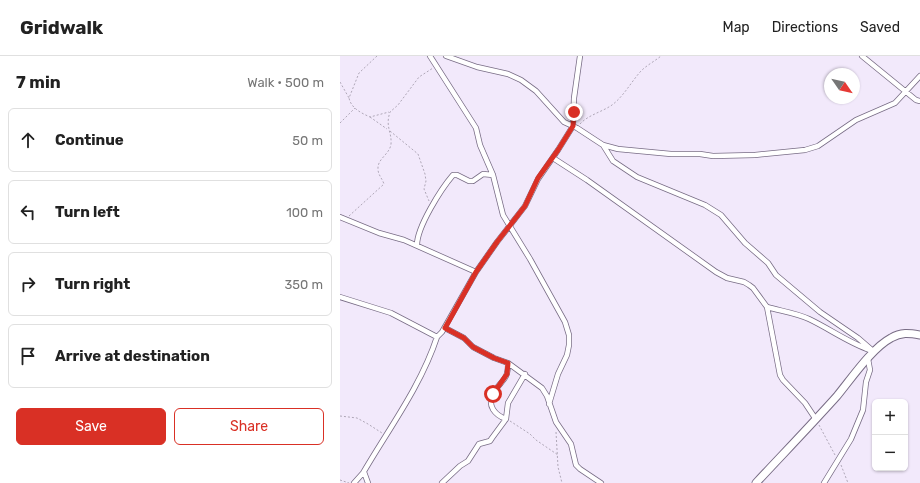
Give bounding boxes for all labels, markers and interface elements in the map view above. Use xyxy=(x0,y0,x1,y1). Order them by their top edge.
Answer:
text: Gridwalk xyxy=(20,16,103,39)
text: Map xyxy=(723,19,750,36)
text: Directions xyxy=(772,19,838,36)
text: Saved xyxy=(860,19,900,36)
north arrow xyxy=(824,68,860,104)
text: 7 min xyxy=(16,72,61,92)
text: Walk · 500 m xyxy=(247,75,324,90)
route end xyxy=(565,103,583,121)
icon: ahead xyxy=(17,129,39,151)
text: Continue xyxy=(55,131,124,149)
text: 50 m xyxy=(292,133,323,148)
icon: left xyxy=(17,201,39,223)
text: Turn left xyxy=(55,203,120,221)
text: 100 m xyxy=(286,205,323,220)
icon: right xyxy=(17,273,39,295)
text: Turn right xyxy=(55,275,130,293)
text: 350 m xyxy=(284,277,323,292)
icon: arrive xyxy=(17,345,39,367)
text: Arrive at destination xyxy=(55,347,210,365)
route start xyxy=(484,385,502,403)
map controls xyxy=(872,399,908,471)
button: + xyxy=(872,399,908,435)
button: Save xyxy=(16,408,166,445)
button: Share xyxy=(174,408,324,445)
button: − xyxy=(872,435,908,471)

